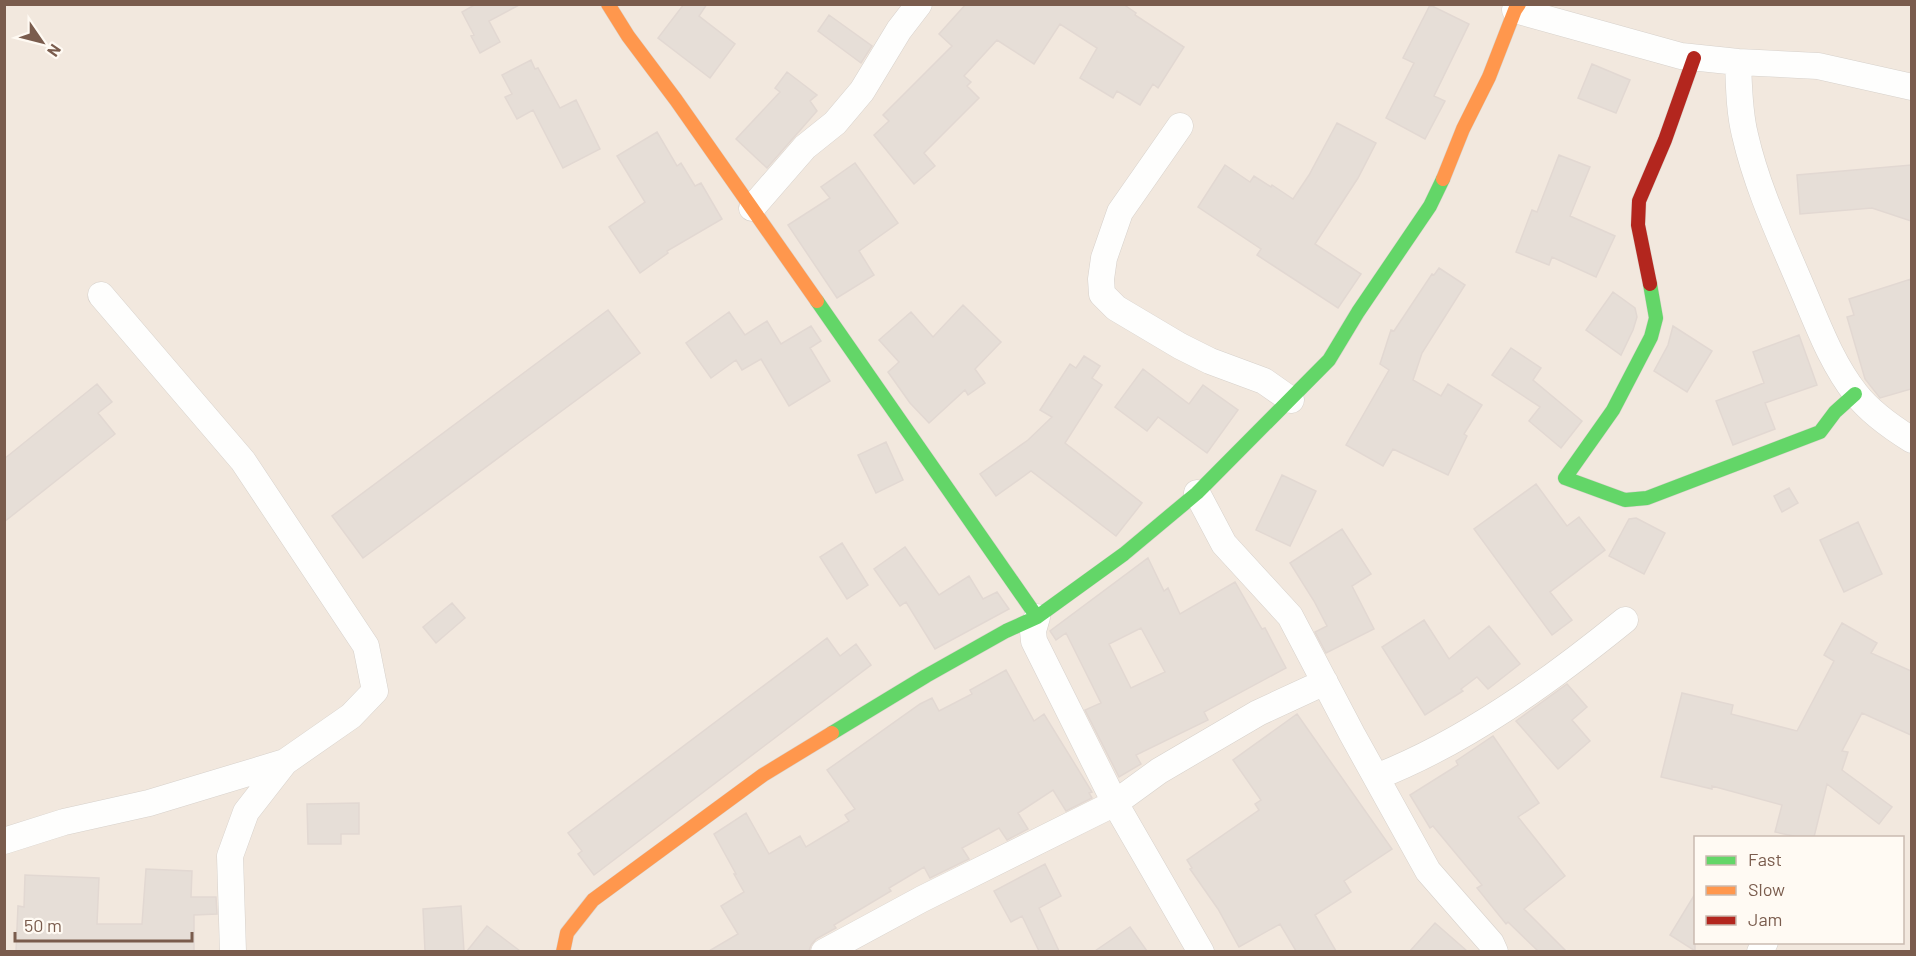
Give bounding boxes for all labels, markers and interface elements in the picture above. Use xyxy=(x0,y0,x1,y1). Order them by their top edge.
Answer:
north arrow xyxy=(12,12,72,72)
text: N xyxy=(44,41,66,61)
legend xyxy=(1694,836,1904,944)
text: Fast xyxy=(1748,848,1782,870)
text: Slow xyxy=(1748,878,1785,900)
scale bar xyxy=(15,905,192,943)
text: Jam xyxy=(1748,908,1782,930)
text: 50 m xyxy=(24,914,62,936)

